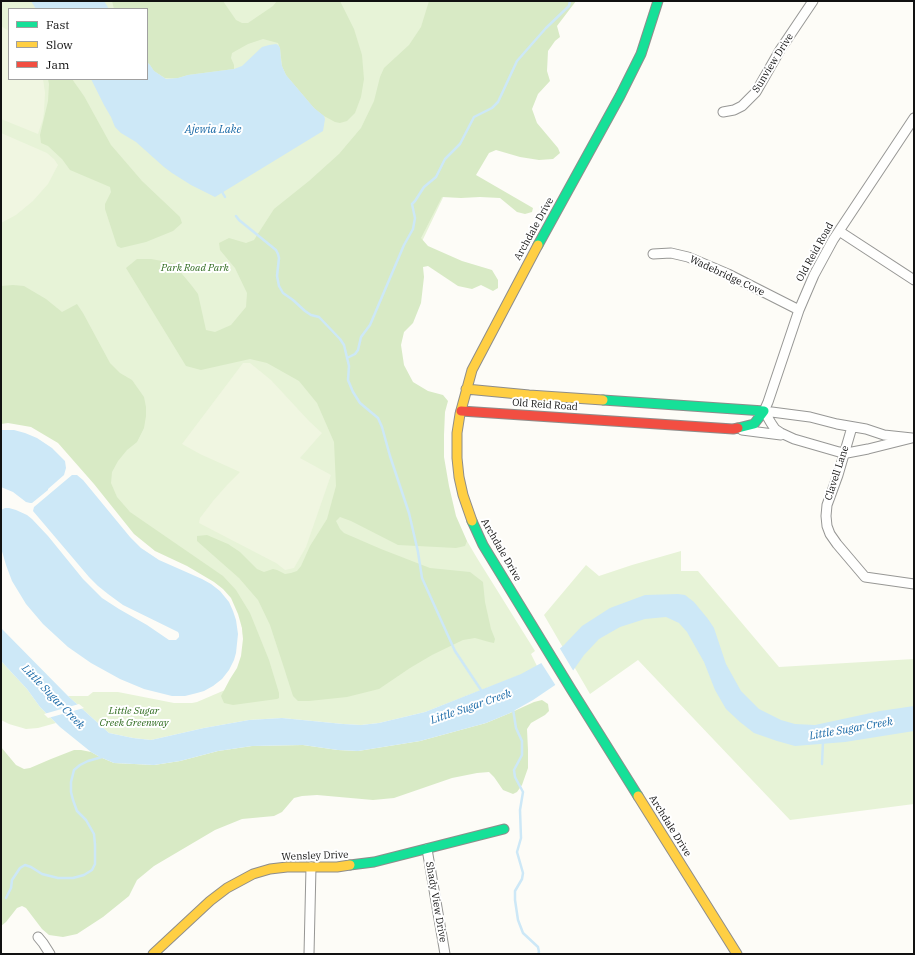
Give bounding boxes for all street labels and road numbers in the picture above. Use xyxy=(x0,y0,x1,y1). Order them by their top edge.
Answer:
street label: Sunview Drive xyxy=(750,31,796,95)
street label: Archdale Drive xyxy=(512,195,556,263)
street label: Old Reid Road xyxy=(794,220,836,284)
street label: Wadebridge Cove xyxy=(688,253,766,299)
street label: Old Reid Road xyxy=(512,397,578,413)
street label: Clavell Lane xyxy=(823,444,851,502)
street label: Archdale Drive xyxy=(478,517,524,583)
street label: Archdale Drive xyxy=(646,793,694,859)
street label: Wensley Drive xyxy=(281,849,349,863)
street label: Shady View Drive xyxy=(423,861,449,943)

